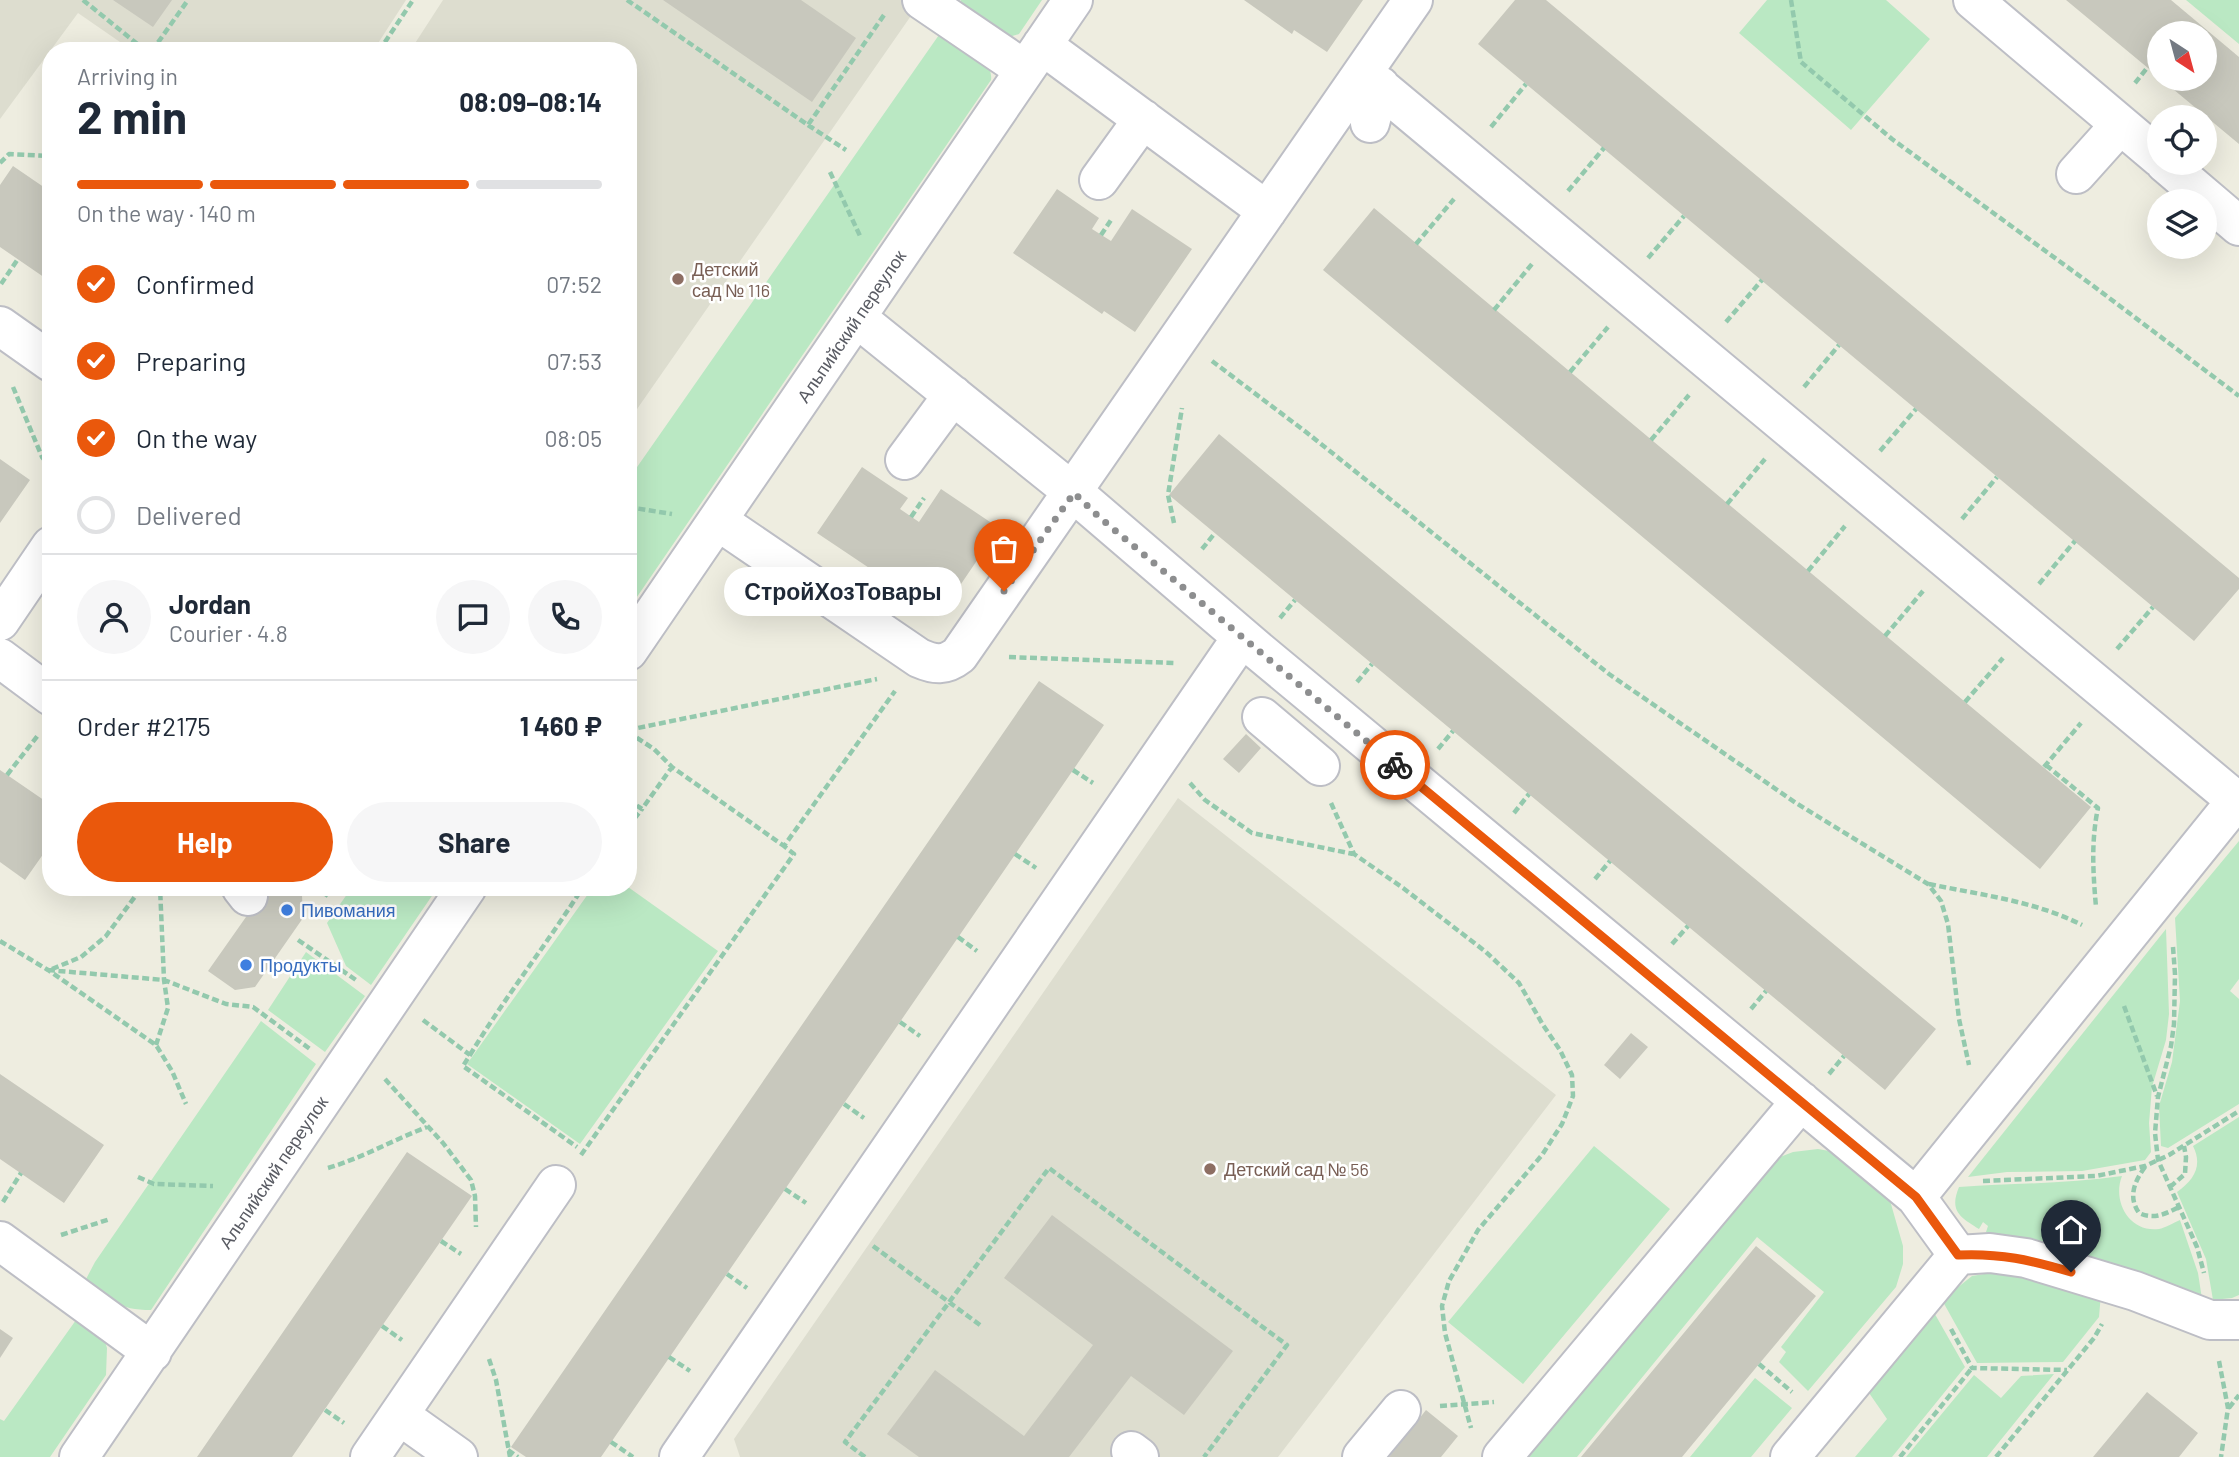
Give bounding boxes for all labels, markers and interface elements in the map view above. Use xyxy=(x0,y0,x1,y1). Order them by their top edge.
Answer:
north arrow xyxy=(2147,21,2217,91)
map controls xyxy=(2147,21,2217,259)
text: Arriving in xyxy=(77,62,178,90)
text: 08:09–08:14 xyxy=(459,86,602,117)
text: 2 min xyxy=(77,88,187,143)
button: locate xyxy=(2147,105,2217,175)
button: layers xyxy=(2147,189,2217,259)
text: On the way · 140 m xyxy=(77,199,256,227)
street label: Альпийский переулок xyxy=(792,246,910,406)
place label: Детский сад № 116 xyxy=(692,258,770,301)
icon: check xyxy=(77,265,115,303)
text: Confirmed xyxy=(136,268,255,299)
text: 07:52 xyxy=(546,270,602,298)
marker: Детский сад № 116 xyxy=(670,271,686,287)
icon: check xyxy=(77,342,115,380)
text: Preparing xyxy=(136,345,246,376)
text: 07:53 xyxy=(547,347,602,375)
icon: check xyxy=(77,419,115,457)
text: On the way xyxy=(136,422,257,453)
text: 08:05 xyxy=(544,424,602,452)
text: Delivered xyxy=(136,499,242,530)
pin xyxy=(974,519,1034,591)
icon: bag xyxy=(985,530,1023,568)
callout: СтройХозТовары xyxy=(724,566,962,616)
text: СтройХозТовары xyxy=(744,577,942,605)
button: person xyxy=(77,580,151,654)
button: chat xyxy=(436,580,510,654)
button: phone xyxy=(528,580,602,654)
text: Jordan xyxy=(169,588,251,619)
text: Courier · 4.8 xyxy=(169,619,288,647)
text: Order #2175 xyxy=(77,710,211,741)
text: 1 460 ₽ xyxy=(520,710,602,741)
courier xyxy=(1360,730,1430,800)
icon: bike xyxy=(1376,746,1414,784)
button: Help xyxy=(77,802,333,882)
button: Share xyxy=(347,802,602,882)
place label: Пивомания xyxy=(301,899,396,921)
marker: Пивомания xyxy=(279,902,295,918)
place label: Продукты xyxy=(260,954,341,976)
marker: Продукты xyxy=(238,957,254,973)
street label: Альпийский переулок xyxy=(214,1092,332,1252)
place label: Детский сад № 56 xyxy=(1224,1158,1369,1180)
marker: Детский сад № 56 xyxy=(1202,1161,1218,1177)
pin xyxy=(2041,1200,2101,1272)
icon: home xyxy=(2052,1211,2090,1249)

